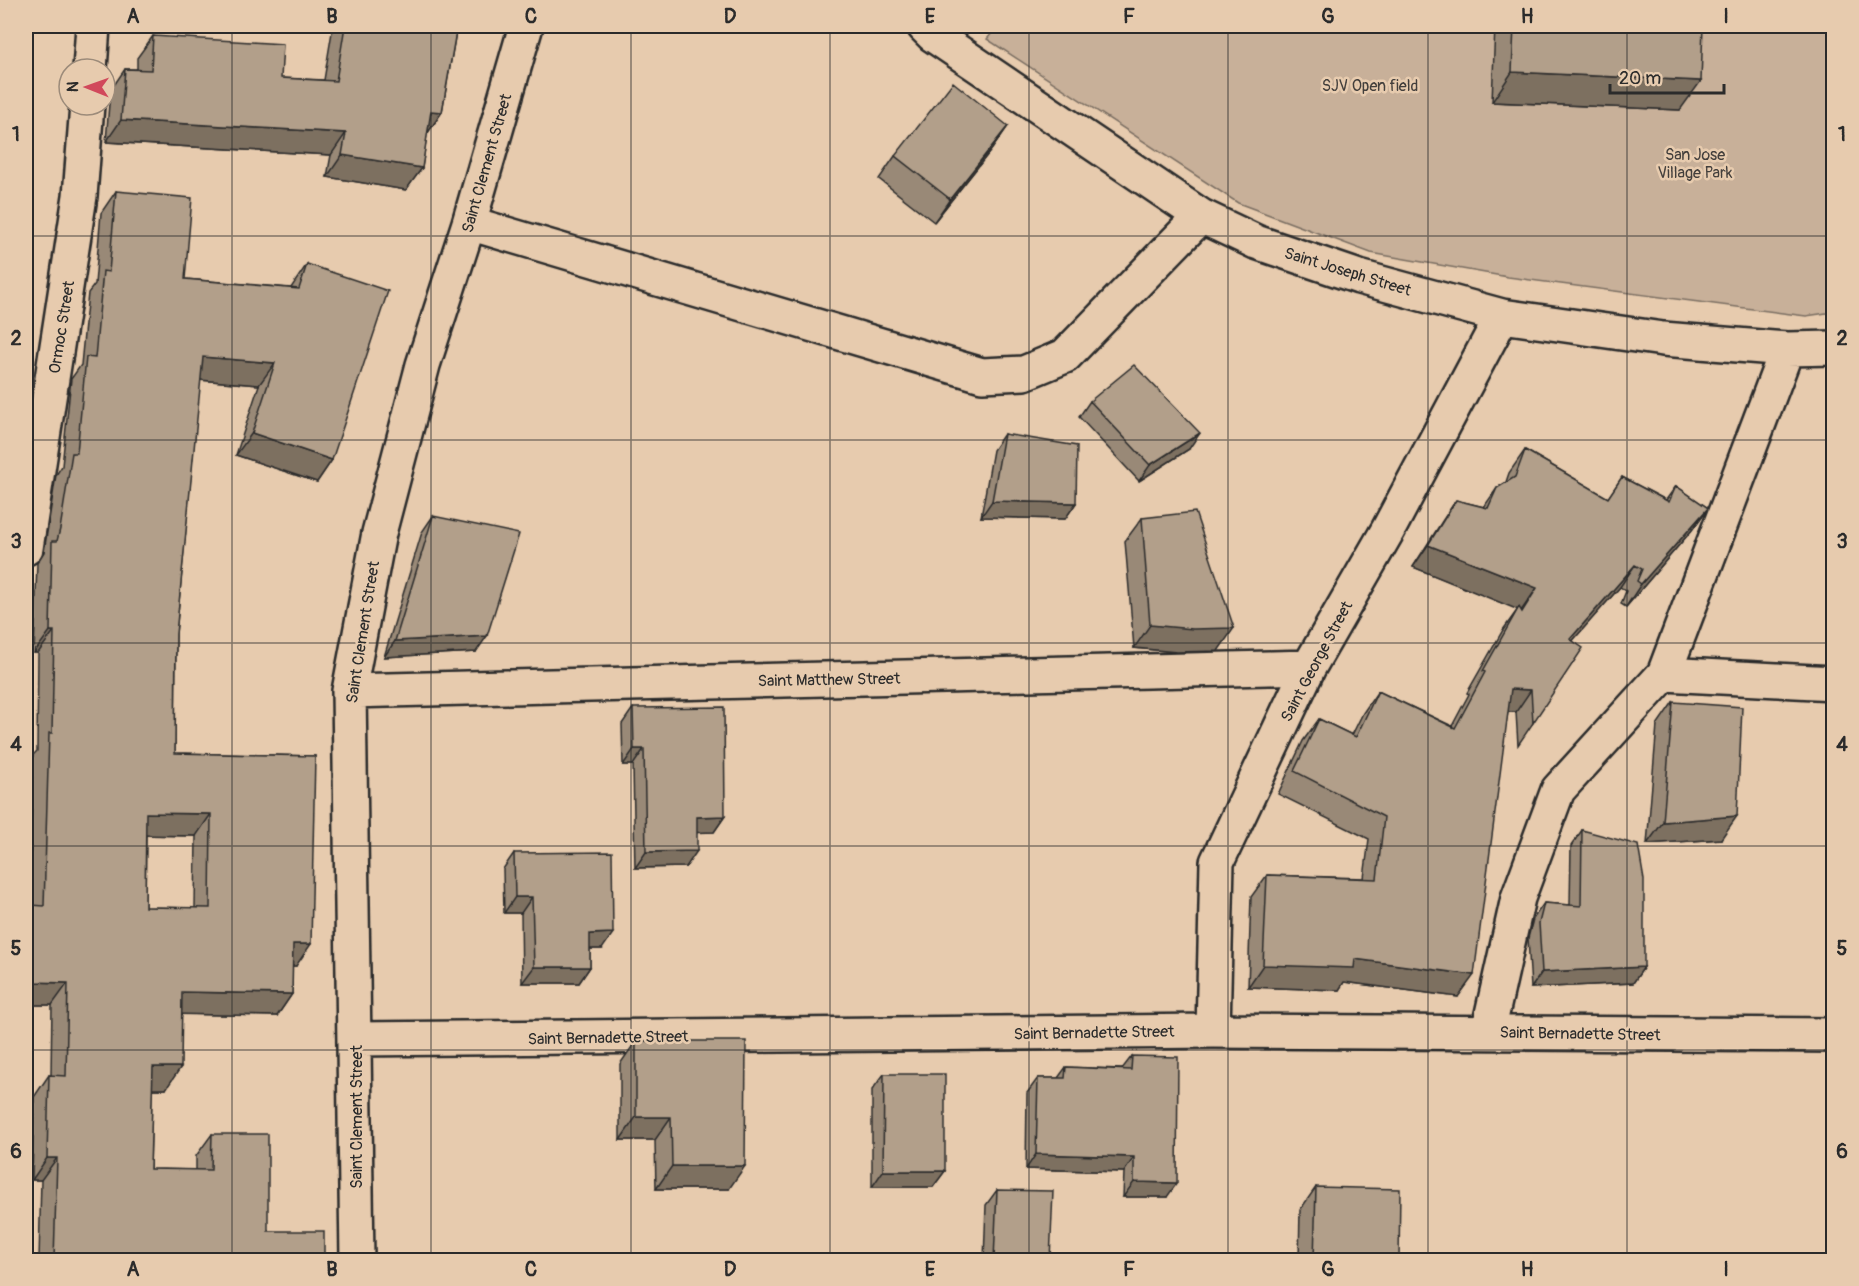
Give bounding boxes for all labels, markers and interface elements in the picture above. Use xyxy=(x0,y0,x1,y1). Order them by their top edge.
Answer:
text: A xyxy=(127,4,140,29)
text: B xyxy=(326,4,338,29)
text: C xyxy=(525,4,537,29)
text: D xyxy=(724,4,737,29)
text: E xyxy=(925,4,936,29)
text: F xyxy=(1123,4,1135,29)
text: G xyxy=(1321,4,1335,29)
text: H xyxy=(1521,4,1534,29)
text: I xyxy=(1723,4,1729,29)
north arrow xyxy=(57,57,117,117)
scale bar xyxy=(1610,57,1724,95)
text: 20 m xyxy=(1619,67,1661,90)
park label: SJV Open field xyxy=(1322,76,1418,96)
text: N xyxy=(63,81,83,92)
street label: Saint Clement Street xyxy=(458,91,517,235)
text: 1 xyxy=(12,122,20,147)
text: 1 xyxy=(1838,122,1846,147)
park label: San Jose Village Park xyxy=(1658,145,1733,183)
street label: Saint Joseph Street xyxy=(1282,243,1414,301)
street label: Ormoc Street xyxy=(45,279,79,375)
text: 2 xyxy=(10,326,22,351)
text: 2 xyxy=(1836,326,1848,351)
text: 3 xyxy=(10,529,22,554)
text: 3 xyxy=(1836,529,1848,554)
street label: Saint Clement Street xyxy=(342,559,384,705)
street label: Saint George Street xyxy=(1277,597,1357,725)
street label: Saint Matthew Street xyxy=(757,669,901,691)
text: 4 xyxy=(10,732,22,757)
text: 4 xyxy=(1836,732,1848,757)
text: 5 xyxy=(11,936,22,961)
text: 5 xyxy=(1837,936,1848,961)
street label: Saint Bernadette Street xyxy=(1013,1022,1175,1044)
street label: Saint Bernadette Street xyxy=(1499,1023,1661,1045)
street label: Saint Bernadette Street xyxy=(527,1027,689,1049)
street label: Saint Clement Street xyxy=(347,1045,367,1189)
text: 6 xyxy=(10,1139,22,1164)
text: 6 xyxy=(1836,1139,1848,1164)
text: A xyxy=(127,1257,140,1282)
text: B xyxy=(326,1257,338,1282)
text: C xyxy=(525,1257,537,1282)
text: D xyxy=(724,1257,737,1282)
text: E xyxy=(925,1257,936,1282)
text: F xyxy=(1123,1257,1135,1282)
text: G xyxy=(1321,1257,1335,1282)
text: H xyxy=(1521,1257,1534,1282)
text: I xyxy=(1723,1257,1729,1282)

